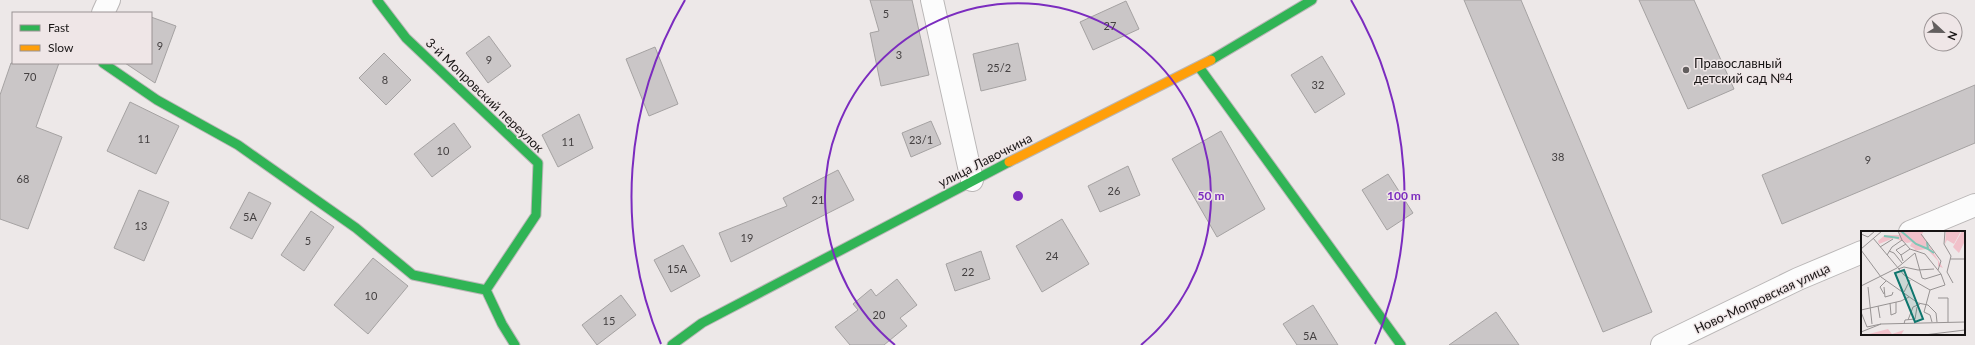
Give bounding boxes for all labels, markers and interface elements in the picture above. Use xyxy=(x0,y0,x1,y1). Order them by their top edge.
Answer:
house number: 5 xyxy=(883,7,889,20)
legend xyxy=(12,12,152,64)
north arrow xyxy=(1923,12,1963,52)
house number: 27 xyxy=(1104,19,1116,32)
text: Fast xyxy=(48,20,70,35)
text: N xyxy=(1945,30,1960,42)
street label: 3-й Мопровский переулок xyxy=(423,34,548,156)
house number: 9 xyxy=(157,39,163,52)
text: Slow xyxy=(48,40,74,55)
house number: 3 xyxy=(896,48,902,61)
house number: 9 xyxy=(486,53,492,66)
place label: Православный детский сад №4 xyxy=(1694,55,1793,86)
house number: 25/2 xyxy=(987,61,1011,74)
marker: Православный детский сад №4 xyxy=(1681,65,1691,75)
house number: 70 xyxy=(24,70,37,83)
house number: 8 xyxy=(382,73,388,86)
house number: 32 xyxy=(1312,78,1324,91)
street label: улица Лавочкина xyxy=(935,129,1035,191)
house number: 11 xyxy=(138,132,150,145)
house number: 23/1 xyxy=(909,133,933,146)
house number: 11 xyxy=(562,135,574,148)
house number: 10 xyxy=(437,144,450,157)
house number: 38 xyxy=(1552,150,1564,163)
house number: 9 xyxy=(1865,153,1871,166)
house number: 68 xyxy=(17,172,29,185)
house number: 26 xyxy=(1108,184,1120,197)
text: 50 m xyxy=(1198,188,1224,203)
text: 100 m xyxy=(1387,188,1421,203)
centre of rings xyxy=(1011,189,1025,203)
house number: 21 xyxy=(812,193,824,206)
house number: 5А xyxy=(243,210,257,223)
house number: 13 xyxy=(135,219,147,232)
house number: 19 xyxy=(741,231,753,244)
inset map xyxy=(1861,231,1965,335)
house number: 5 xyxy=(305,234,311,247)
house number: 24 xyxy=(1046,249,1059,262)
street label: Ново-Мопровская улица xyxy=(1692,259,1832,337)
house number: 15А xyxy=(667,262,688,275)
house number: 22 xyxy=(962,265,974,278)
house number: 10 xyxy=(365,289,378,302)
house number: 20 xyxy=(873,308,886,321)
house number: 15 xyxy=(603,314,615,327)
house number: 5А xyxy=(1303,329,1317,342)

